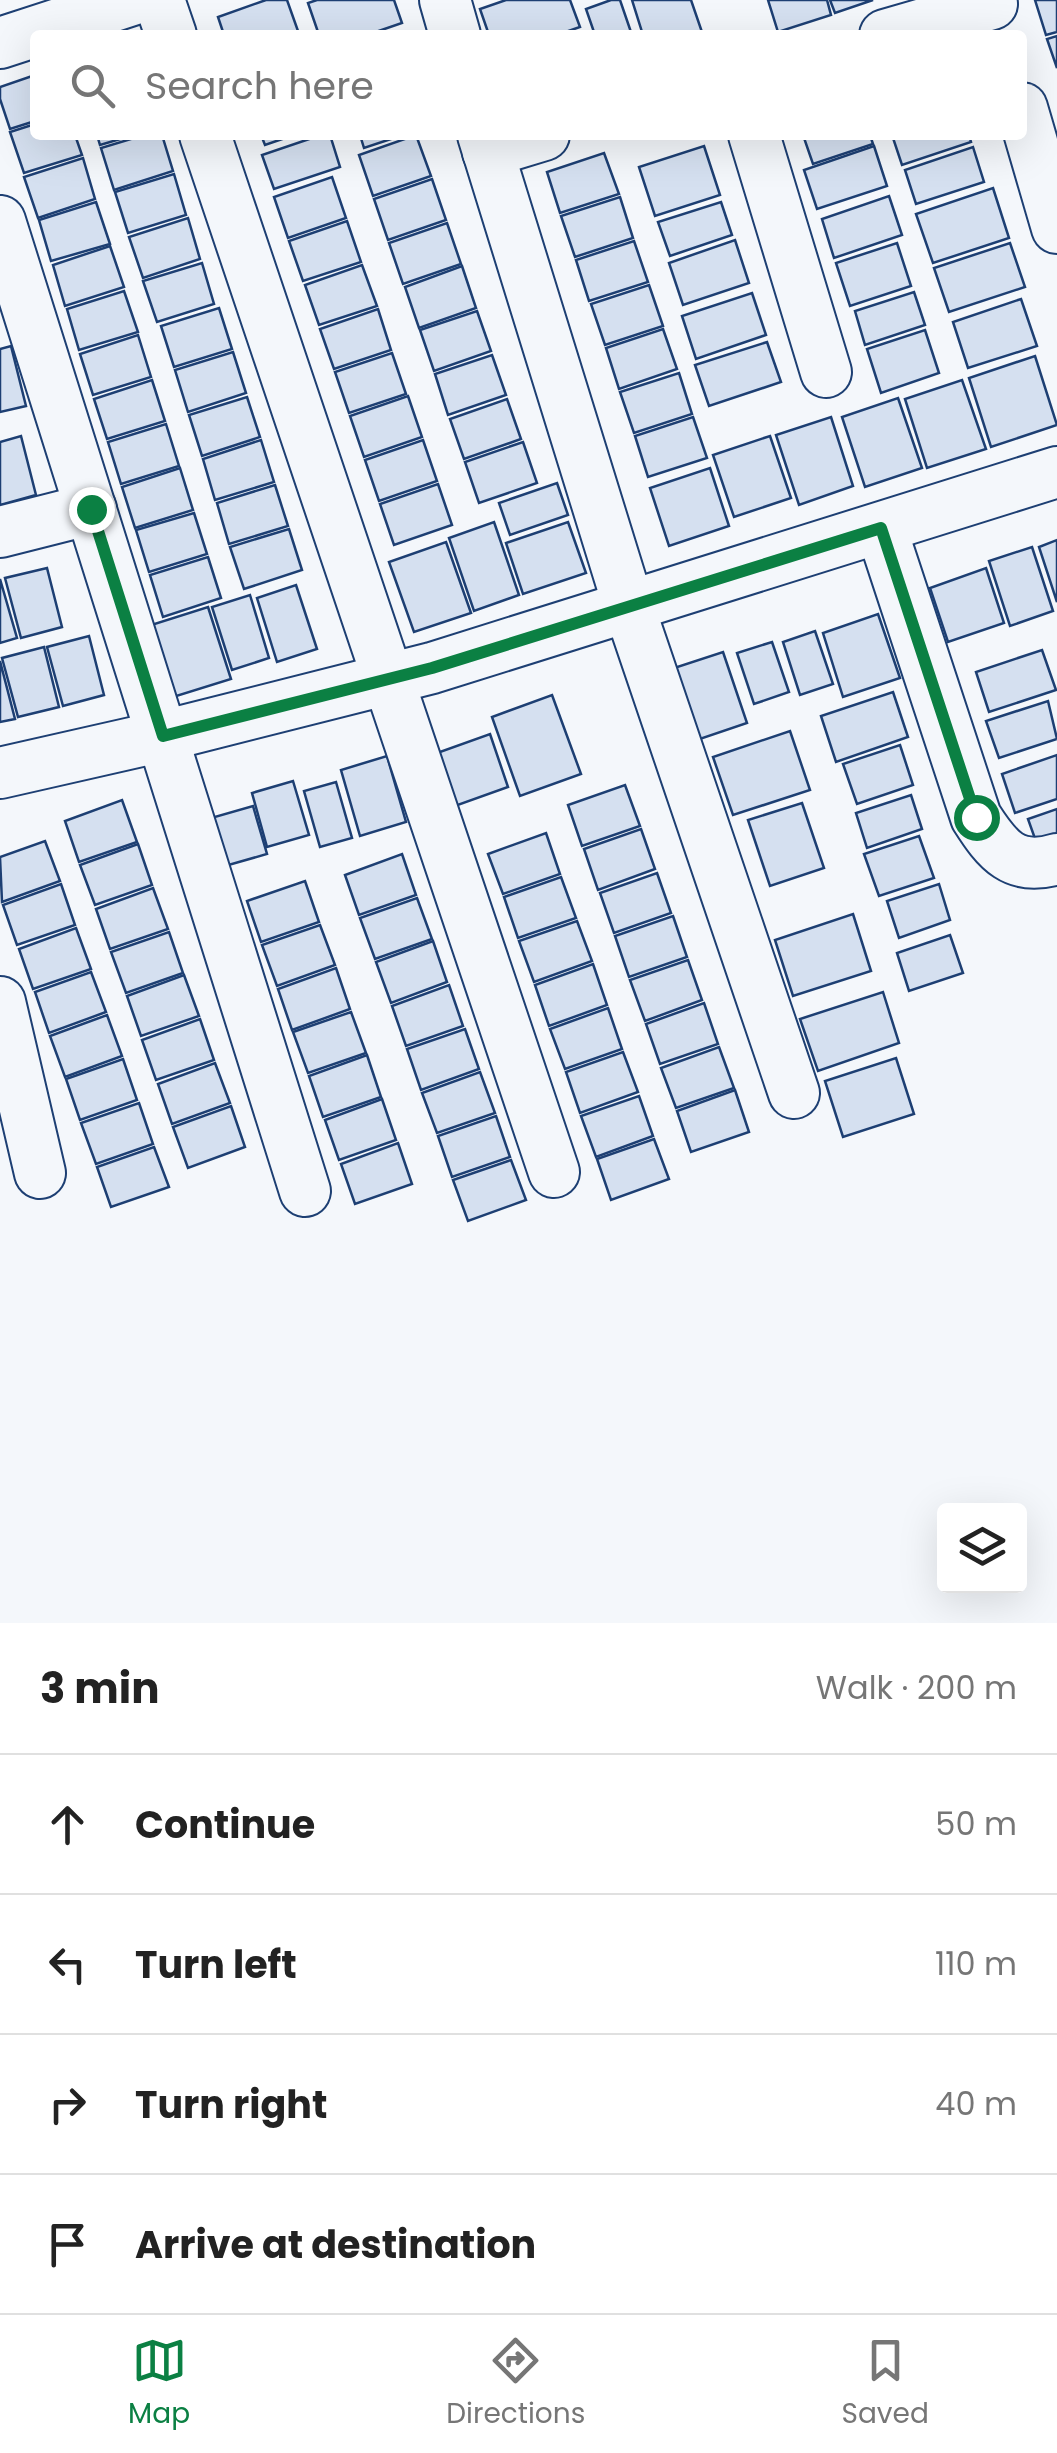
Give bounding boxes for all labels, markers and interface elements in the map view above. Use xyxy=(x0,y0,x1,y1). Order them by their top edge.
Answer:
search box xyxy=(30,30,1027,140)
icon: search xyxy=(65,58,120,113)
text: Search here xyxy=(145,59,374,112)
route end xyxy=(69,487,115,533)
route start xyxy=(954,795,1000,841)
map controls xyxy=(937,1503,1027,1593)
button: layers xyxy=(937,1503,1027,1593)
text: 3 min xyxy=(40,1659,160,1718)
text: Walk · 200 m xyxy=(816,1665,1017,1710)
icon: ahead xyxy=(40,1797,95,1852)
text: Continue xyxy=(135,1798,315,1851)
text: 50 m xyxy=(935,1801,1017,1846)
icon: left xyxy=(40,1937,95,1992)
text: Turn left xyxy=(135,1938,297,1991)
text: 110 m xyxy=(935,1941,1017,1986)
icon: right xyxy=(40,2077,95,2132)
text: Turn right xyxy=(135,2078,327,2131)
text: 40 m xyxy=(935,2081,1017,2126)
icon: arrive xyxy=(40,2217,95,2272)
text: Arrive at destination xyxy=(135,2218,536,2271)
tab: Map xyxy=(128,2333,190,2435)
tab: Directions xyxy=(446,2333,585,2435)
tab: Saved xyxy=(842,2333,929,2435)

